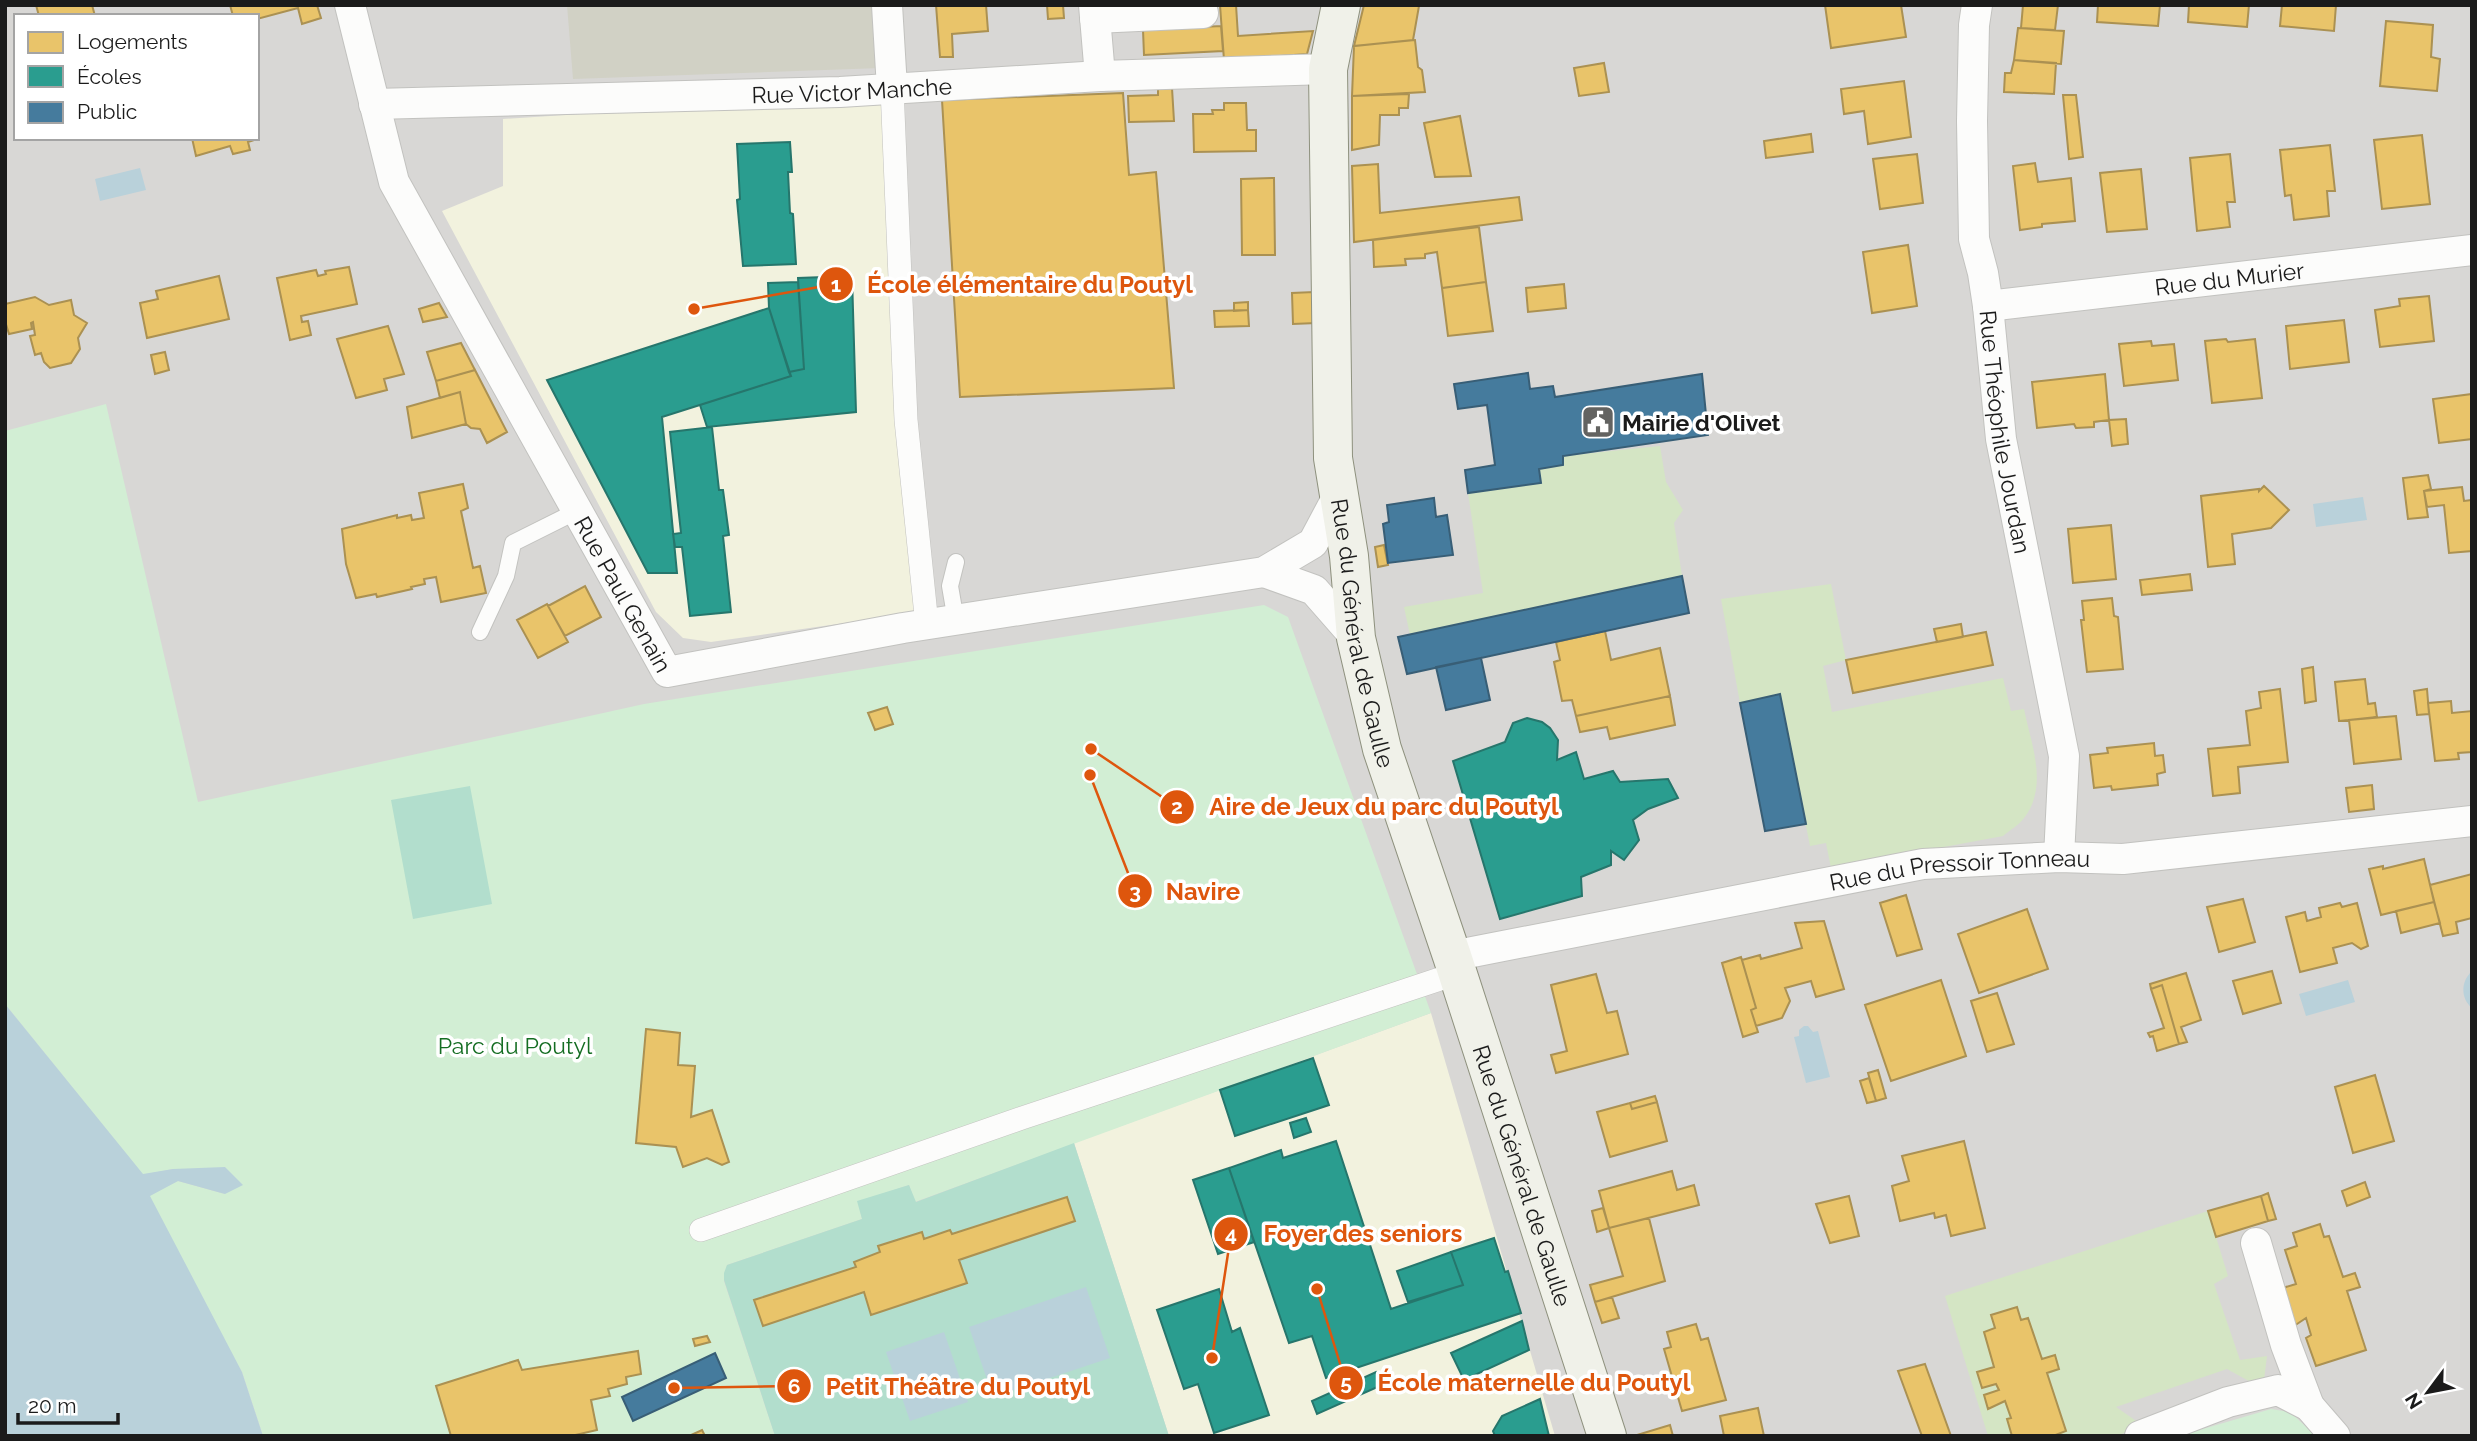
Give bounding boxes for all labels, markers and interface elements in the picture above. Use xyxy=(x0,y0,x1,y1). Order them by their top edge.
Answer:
legend xyxy=(14,14,259,140)
text: Logements xyxy=(77,29,188,54)
text: Écoles xyxy=(77,64,142,89)
street label: Rue Victor Manche xyxy=(751,72,953,108)
text: Public xyxy=(77,99,137,124)
street label: Rue du Murier xyxy=(2153,256,2306,300)
callout: École élémentaire du Poutyl xyxy=(818,262,1207,307)
text: École élémentaire du Poutyl xyxy=(867,270,1193,299)
text: 1 xyxy=(831,272,841,297)
street label: Rue Théophile Jourdan xyxy=(1975,309,2037,556)
public building icon: Mairie d'Olivet xyxy=(1579,403,1617,441)
place label: Mairie d'Olivet xyxy=(1622,409,1781,436)
street label: Rue du Général de Gaulle xyxy=(1326,496,1401,771)
street label: Rue Paul Genain xyxy=(569,511,678,677)
callout: Aire de Jeux du parc du Poutyl xyxy=(1160,784,1573,829)
text: Aire de Jeux du parc du Poutyl xyxy=(1209,792,1559,821)
text: 2 xyxy=(1171,794,1183,819)
street label: Rue du Pressoir Tonneau xyxy=(1827,843,2091,896)
callout: Navire xyxy=(1117,869,1255,914)
text: Navire xyxy=(1166,877,1240,906)
text: 3 xyxy=(1129,879,1141,904)
park label: Parc du Poutyl xyxy=(438,1032,593,1059)
street label: Rue du Général de Gaulle xyxy=(1468,1041,1578,1310)
callout: Foyer des seniors xyxy=(1214,1211,1476,1256)
text: Foyer des seniors xyxy=(1264,1219,1463,1248)
text: 4 xyxy=(1225,1221,1237,1246)
north arrow xyxy=(2393,1357,2463,1427)
callout: École maternelle du Poutyl xyxy=(1329,1361,1704,1406)
callout: Petit Théâtre du Poutyl xyxy=(777,1364,1105,1409)
text: École maternelle du Poutyl xyxy=(1378,1368,1691,1397)
text: 5 xyxy=(1340,1370,1352,1395)
text: Petit Théâtre du Poutyl xyxy=(826,1372,1091,1401)
text: 6 xyxy=(788,1374,800,1399)
scale bar xyxy=(18,1382,117,1426)
text: N xyxy=(2400,1389,2427,1413)
text: 20 m xyxy=(28,1393,76,1418)

